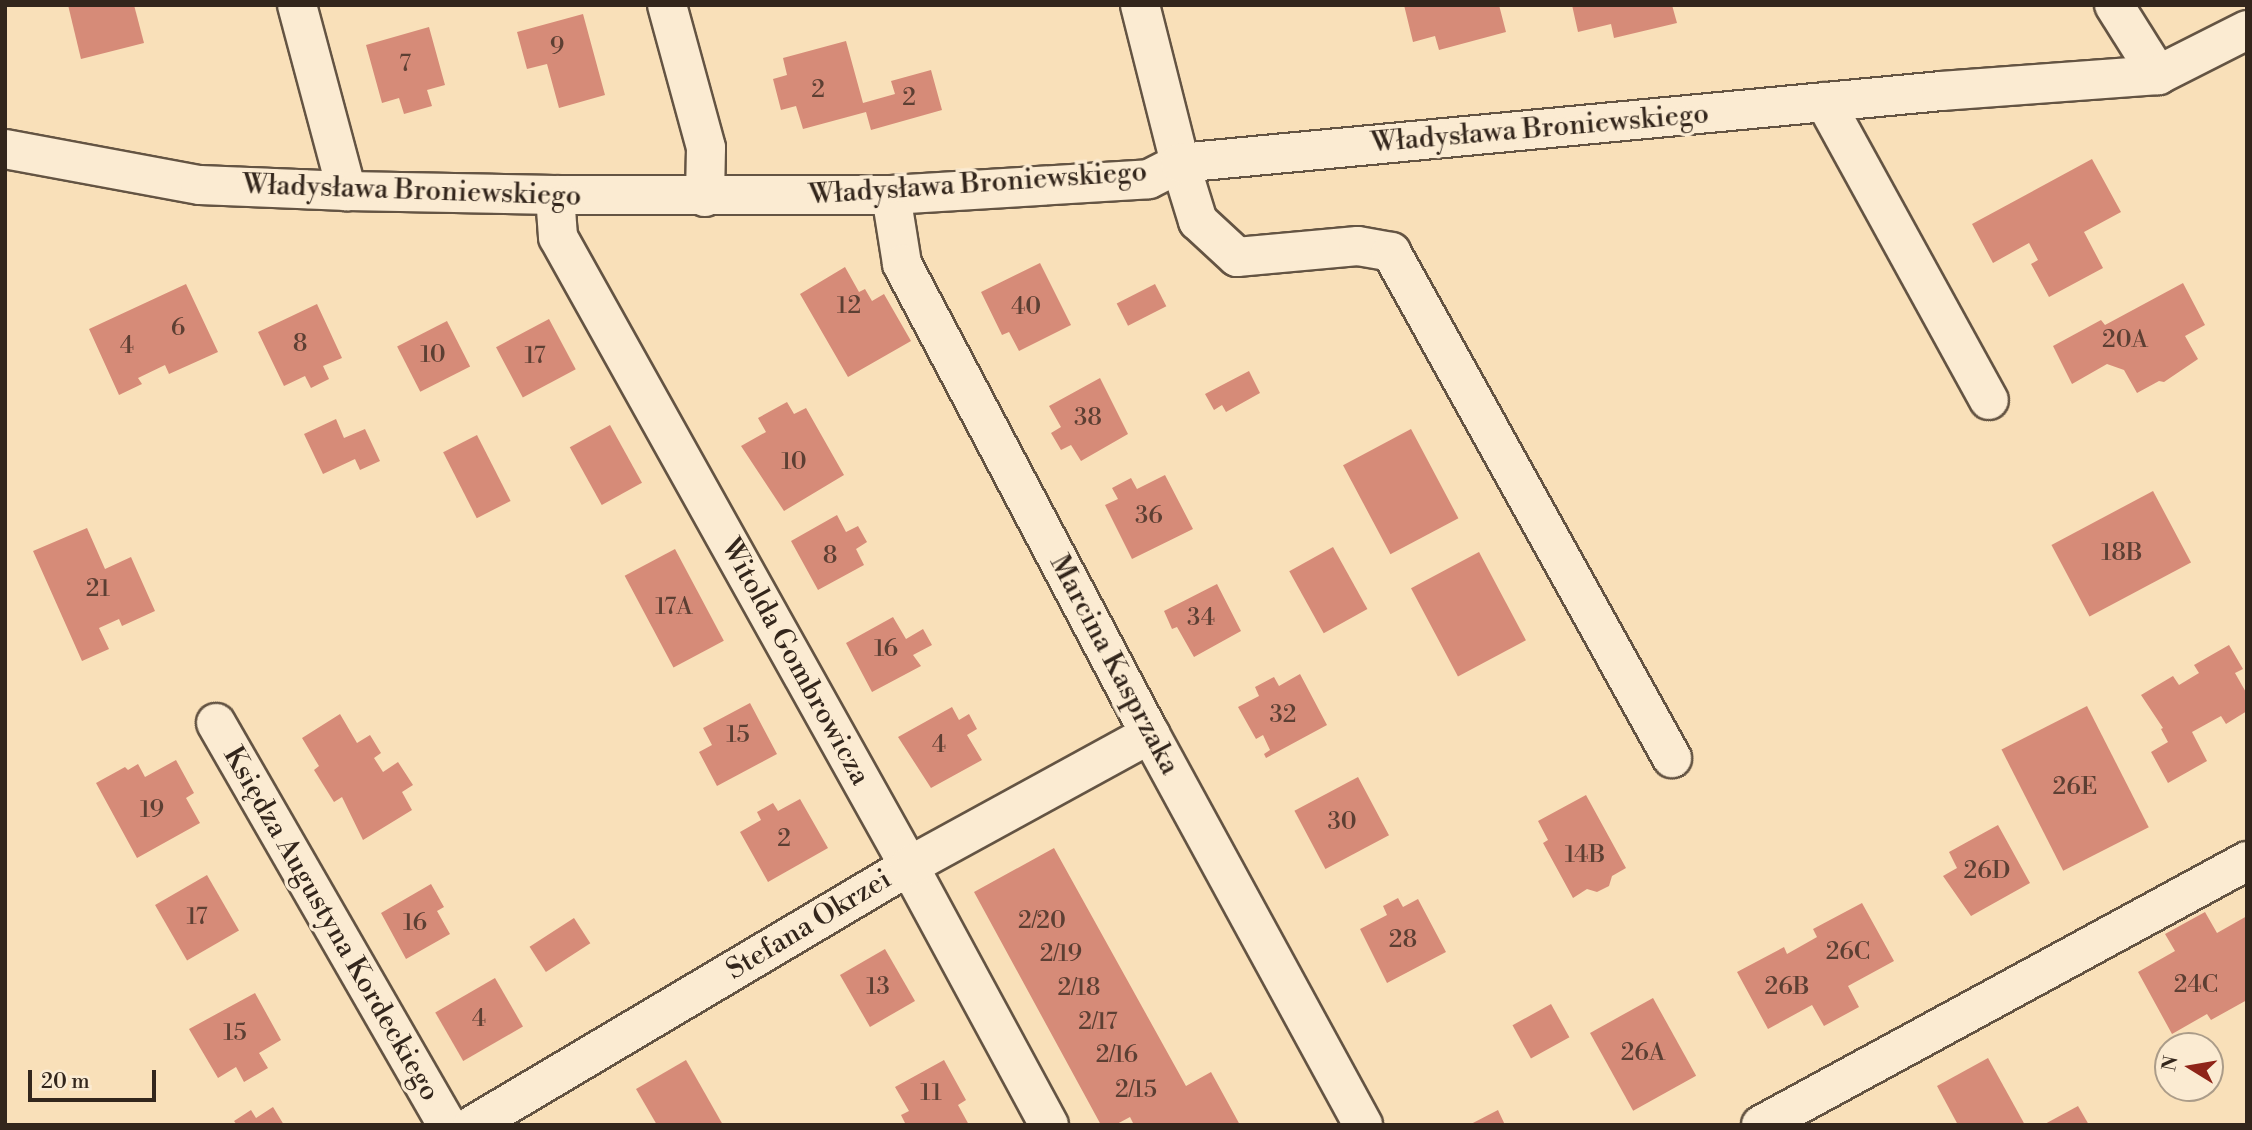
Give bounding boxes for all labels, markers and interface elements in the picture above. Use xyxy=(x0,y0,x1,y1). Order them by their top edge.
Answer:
house number: 9 xyxy=(550,34,564,62)
house number: 7 xyxy=(399,51,411,79)
house number: 2 xyxy=(811,77,825,105)
house number: 2 xyxy=(902,85,916,113)
street label: Władysława Broniewskiego xyxy=(1370,97,1710,161)
street label: Władysława Broniewskiego xyxy=(808,155,1148,213)
street label: Władysława Broniewskiego xyxy=(242,168,582,214)
house number: 12 xyxy=(837,293,861,321)
house number: 40 xyxy=(1011,294,1041,322)
house number: 6 xyxy=(171,315,185,343)
house number: 20A xyxy=(2102,327,2148,355)
house number: 8 xyxy=(293,331,307,359)
house number: 4 xyxy=(120,333,134,361)
house number: 10 xyxy=(420,342,446,370)
house number: 17 xyxy=(524,343,546,371)
house number: 38 xyxy=(1074,405,1102,433)
house number: 10 xyxy=(781,449,807,477)
house number: 36 xyxy=(1135,503,1163,531)
street label: Witolda Gombrowicza xyxy=(713,533,877,791)
house number: 18B xyxy=(2101,540,2143,568)
house number: 8 xyxy=(823,543,837,571)
street label: Marcina Kasprzaka xyxy=(1042,549,1186,781)
house number: 21 xyxy=(86,576,110,604)
house number: 17A xyxy=(655,594,693,622)
house number: 34 xyxy=(1187,605,1215,633)
house number: 16 xyxy=(874,636,898,664)
house number: 32 xyxy=(1270,702,1296,730)
house number: 15 xyxy=(726,722,750,750)
house number: 4 xyxy=(932,732,946,760)
street label: Księdza Augustyna Kordeckiego xyxy=(216,741,446,1107)
house number: 26E xyxy=(2053,774,2097,802)
house number: 19 xyxy=(140,797,164,825)
house number: 30 xyxy=(1327,809,1357,837)
house number: 2 xyxy=(777,826,791,854)
house number: 14B xyxy=(1565,842,1605,870)
house number: 26D xyxy=(1964,858,2010,886)
street label: Stefana Okrzei xyxy=(721,863,897,987)
house number: 17 xyxy=(186,904,208,932)
house number: 2/20 xyxy=(1018,908,1066,936)
house number: 16 xyxy=(403,910,427,938)
house number: 28 xyxy=(1389,927,1417,955)
house number: 26C xyxy=(1826,939,1870,967)
house number: 2/19 xyxy=(1040,941,1082,969)
house number: 24C xyxy=(2174,972,2218,1000)
house number: 13 xyxy=(866,974,890,1002)
house number: 26B xyxy=(1764,974,1810,1002)
house number: 2/18 xyxy=(1058,975,1100,1003)
house number: 4 xyxy=(472,1006,486,1034)
house number: 2/17 xyxy=(1078,1009,1118,1037)
house number: 15 xyxy=(223,1020,247,1048)
north arrow xyxy=(2154,1032,2224,1102)
house number: 26A xyxy=(1621,1040,1665,1068)
house number: 2/16 xyxy=(1096,1042,1138,1070)
text: N xyxy=(2157,1054,2184,1073)
scale bar xyxy=(32,1056,159,1100)
text: 20 m xyxy=(41,1069,90,1095)
house number: 2/15 xyxy=(1115,1077,1157,1105)
house number: 11 xyxy=(920,1080,942,1108)

